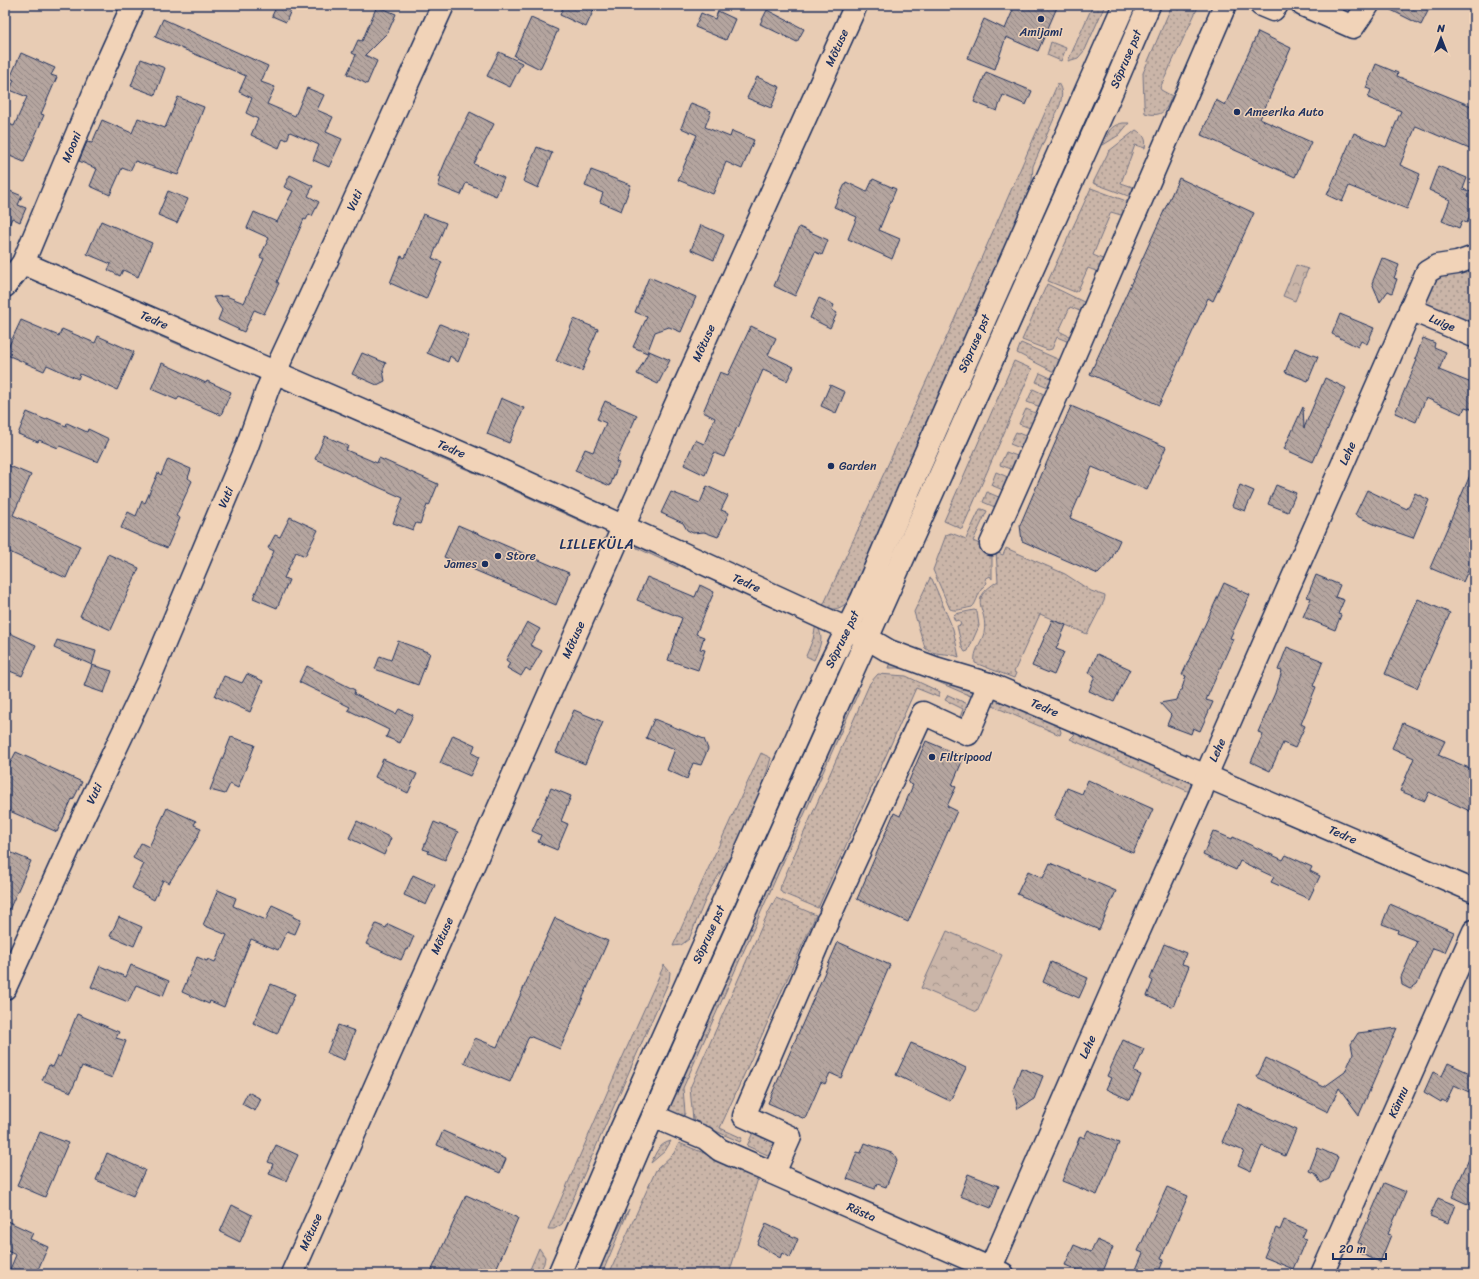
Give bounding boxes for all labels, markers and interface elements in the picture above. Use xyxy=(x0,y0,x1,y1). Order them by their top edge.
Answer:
marker: Amijami xyxy=(1036,14,1046,24)
north arrow xyxy=(1421,18,1461,58)
text: N xyxy=(1436,19,1445,38)
place label: Amijami xyxy=(1019,21,1063,43)
street label: Mõtuse xyxy=(819,25,855,70)
street label: Sõpruse pst xyxy=(1103,25,1149,92)
place label: Ameerika Auto xyxy=(1244,101,1324,123)
marker: Ameerika Auto xyxy=(1232,107,1242,117)
street label: Mooni xyxy=(55,127,88,166)
street label: Vuti xyxy=(340,185,369,215)
street label: Tedre xyxy=(136,304,172,336)
street label: Luige xyxy=(1425,307,1459,338)
street label: Sõpruse pst xyxy=(951,309,997,376)
street label: Mõtuse xyxy=(685,321,722,365)
street label: Tedre xyxy=(434,433,469,465)
street label: Lehe xyxy=(1332,438,1362,469)
place label: Garden xyxy=(839,455,877,477)
marker: Garden xyxy=(826,461,836,471)
street label: Vuti xyxy=(211,483,240,512)
district label: LILLEKÜLA xyxy=(559,532,635,557)
place label: Store xyxy=(506,545,536,567)
marker: Store xyxy=(493,551,503,561)
place label: James xyxy=(443,553,477,575)
marker: James xyxy=(480,559,490,569)
street label: Tedre xyxy=(729,567,764,599)
street label: Sõpruse pst xyxy=(818,605,866,672)
street label: Mõtuse xyxy=(555,617,591,662)
street label: Tedre xyxy=(1027,692,1062,723)
street label: Lehe xyxy=(1202,735,1232,766)
place label: Filtripood xyxy=(940,746,992,768)
marker: Filtripood xyxy=(927,752,937,762)
street label: Vuti xyxy=(80,778,109,808)
street label: Tedre xyxy=(1325,819,1360,851)
street label: Sõpruse pst xyxy=(686,900,732,967)
street label: Mõtuse xyxy=(424,913,460,958)
street label: Lehe xyxy=(1073,1031,1102,1062)
street label: Kännu xyxy=(1381,1082,1415,1122)
street label: Rästa xyxy=(843,1196,880,1228)
street label: Mõtuse xyxy=(293,1210,329,1254)
scale bar xyxy=(1333,1235,1386,1261)
text: 20 m xyxy=(1339,1238,1366,1260)

